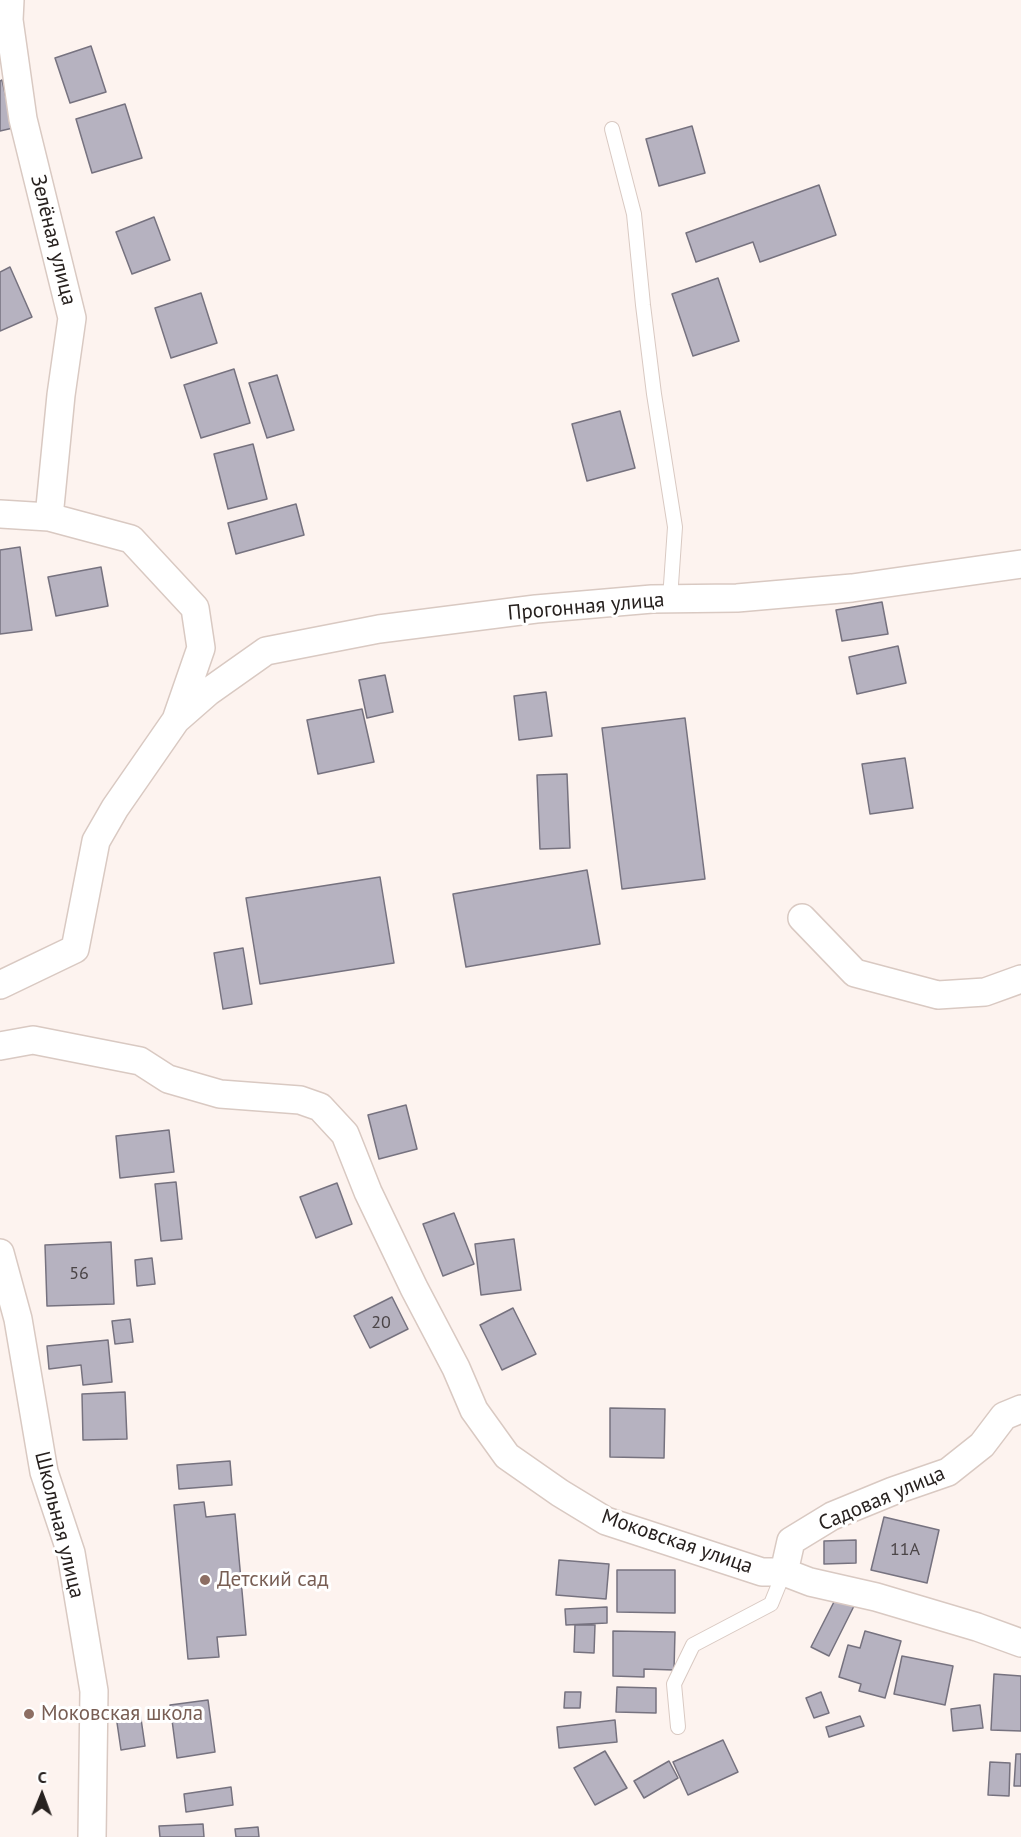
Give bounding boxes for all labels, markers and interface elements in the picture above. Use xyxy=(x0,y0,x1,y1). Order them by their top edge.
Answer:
street label: Зелёная улица xyxy=(25,172,81,308)
street label: Прогонная улица xyxy=(507,588,665,626)
house number: 56 xyxy=(69,1263,89,1285)
house number: 20 xyxy=(371,1312,391,1334)
street label: Школьная улица xyxy=(29,1449,89,1601)
street label: Садовая улица xyxy=(815,1461,949,1537)
street label: Моковская улица xyxy=(598,1504,756,1580)
house number: 11А xyxy=(890,1539,920,1561)
place label: Детский сад xyxy=(217,1567,329,1593)
marker: Детский сад xyxy=(198,1573,212,1587)
place label: Моковская школа xyxy=(41,1701,203,1727)
marker: Моковская школа xyxy=(22,1707,36,1721)
north arrow xyxy=(12,1765,72,1825)
text: С xyxy=(38,1767,47,1787)

